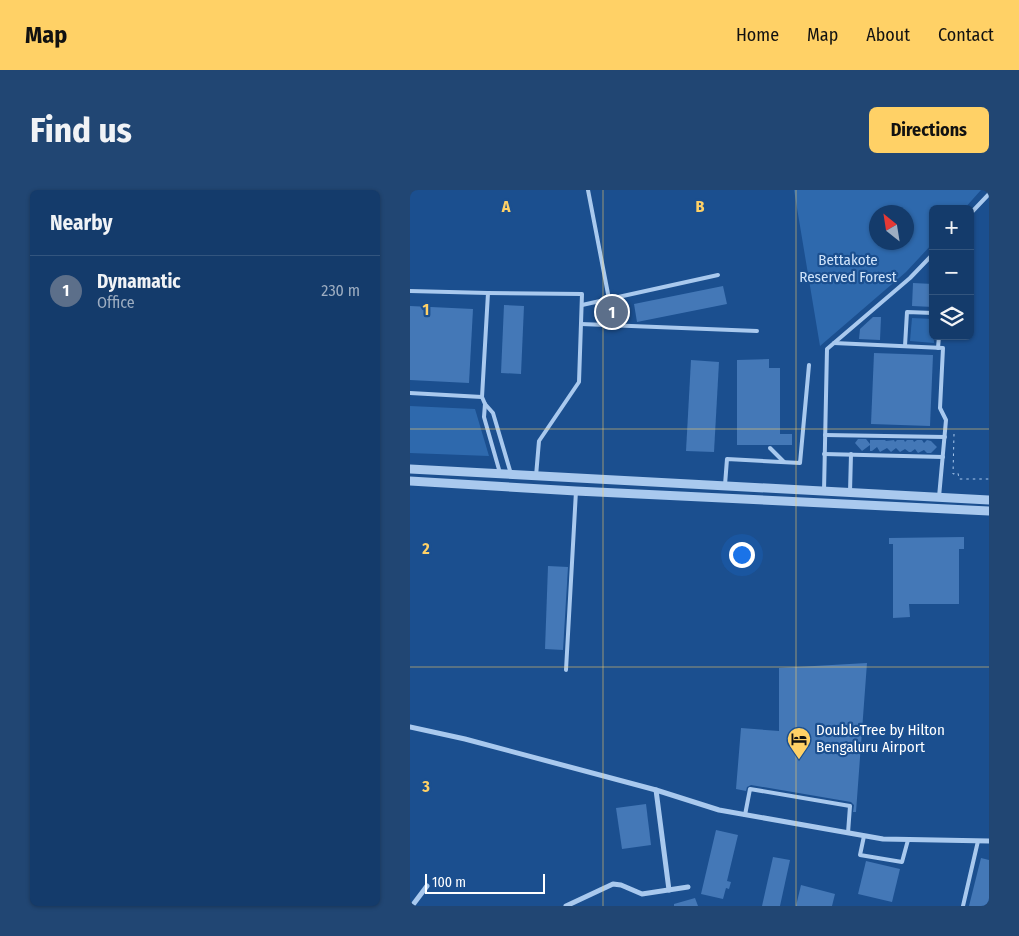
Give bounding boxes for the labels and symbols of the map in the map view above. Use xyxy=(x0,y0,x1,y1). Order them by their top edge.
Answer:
text: A xyxy=(501,197,511,216)
text: B xyxy=(696,197,705,216)
north arrow xyxy=(869,205,914,250)
park label: Bettakote Reserved Forest xyxy=(799,251,897,286)
pin: 1 xyxy=(596,293,628,331)
text: 1 xyxy=(423,300,429,319)
text: 2 xyxy=(421,539,430,558)
your location xyxy=(729,542,755,568)
place label: DoubleTree by Hilton Bengaluru Airport xyxy=(816,721,945,756)
hotel icon: DoubleTree by Hilton Bengaluru Airport xyxy=(786,726,812,760)
text: 3 xyxy=(421,777,430,796)
scale bar xyxy=(425,871,545,894)

